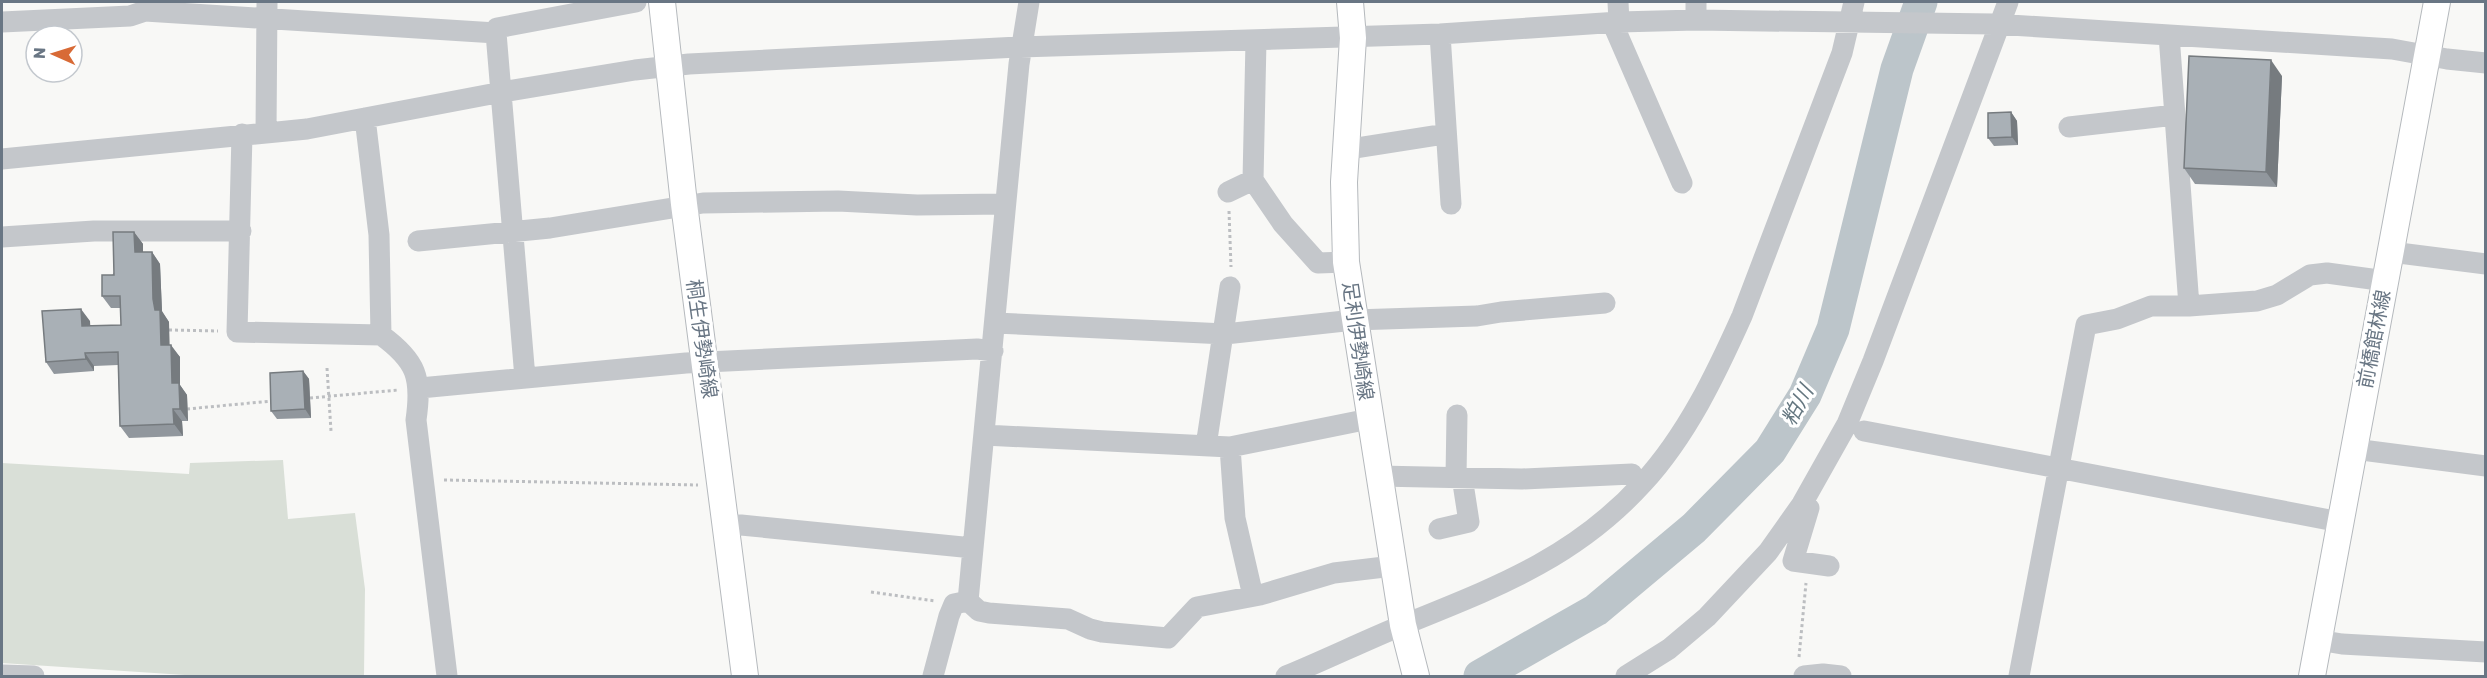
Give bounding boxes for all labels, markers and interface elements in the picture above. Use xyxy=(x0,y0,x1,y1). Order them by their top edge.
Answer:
north arrow xyxy=(24,24,84,84)
text: N xyxy=(30,47,49,59)
street label: 桐生伊勢崎線 xyxy=(682,278,722,400)
street label: 足利伊勢崎線 xyxy=(1338,280,1378,402)
street label: 前橋館林線 xyxy=(2353,288,2395,390)
water label: 粕川 xyxy=(1776,379,1819,429)

